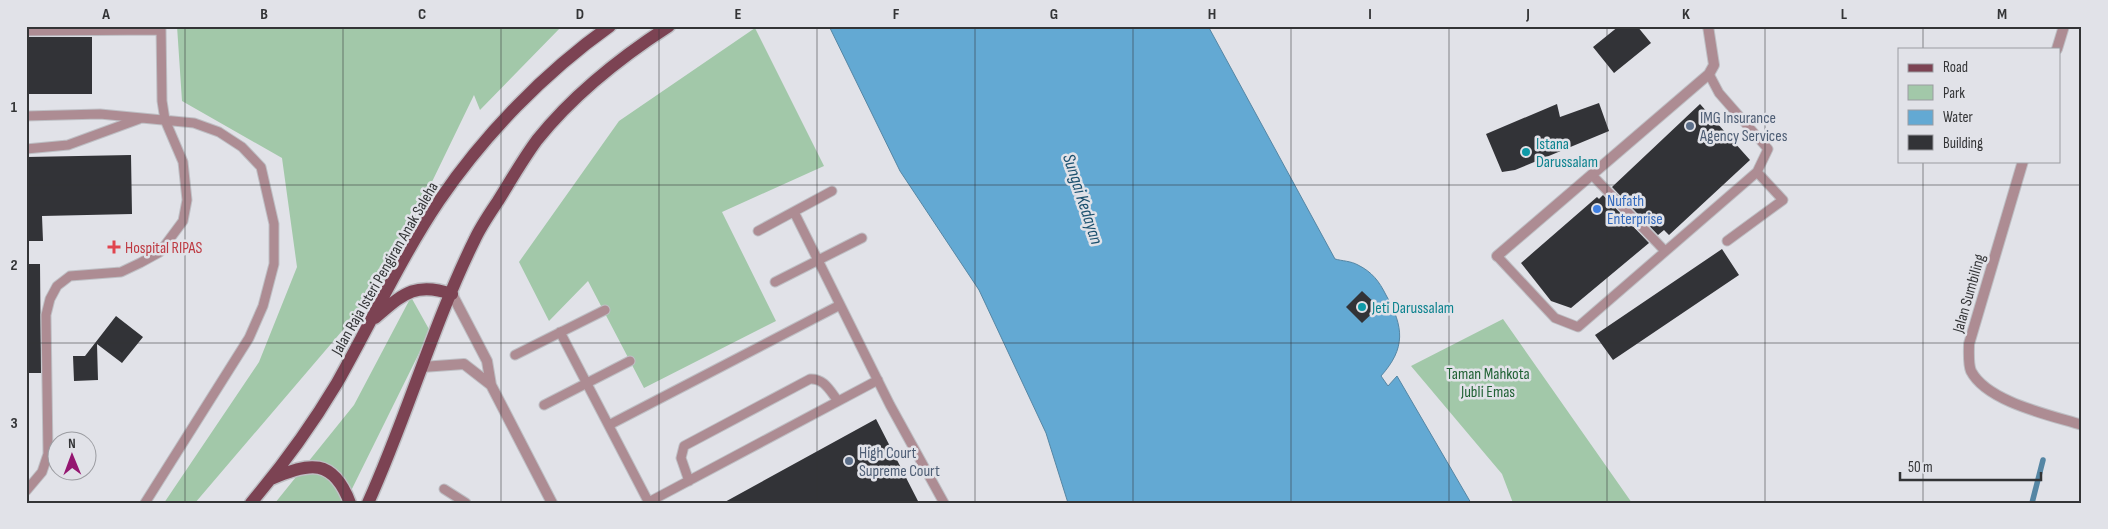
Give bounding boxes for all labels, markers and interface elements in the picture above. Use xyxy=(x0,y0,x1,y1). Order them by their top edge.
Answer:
text: A xyxy=(101,5,110,24)
text: B xyxy=(260,5,268,24)
text: C xyxy=(418,5,426,24)
text: D xyxy=(576,5,584,24)
text: E xyxy=(735,5,742,24)
text: F xyxy=(893,5,900,24)
text: G xyxy=(1050,5,1058,24)
text: H xyxy=(1208,5,1216,24)
text: I xyxy=(1368,5,1372,24)
text: J xyxy=(1525,5,1530,24)
text: K xyxy=(1682,5,1690,24)
text: L xyxy=(1841,5,1848,24)
text: M xyxy=(1997,5,2007,24)
legend xyxy=(1898,48,2060,162)
text: Road xyxy=(1943,58,1968,77)
text: Park xyxy=(1943,84,1965,103)
text: 1 xyxy=(11,98,18,117)
text: Water xyxy=(1943,108,1974,127)
place label: IMG Insurance Agency Services xyxy=(1699,109,1788,146)
marker: IMG Insurance Agency Services xyxy=(1684,120,1696,132)
text: Building xyxy=(1943,134,1983,153)
place label: Istana Darussalam xyxy=(1536,135,1598,172)
marker: Istana Darussalam xyxy=(1520,146,1532,158)
water label: Sungai Kedayan xyxy=(1058,151,1107,247)
street label: Jalan Raja Isteri Pengiran Anak Saleha xyxy=(327,179,443,360)
place label: Nufath Enterprise xyxy=(1607,192,1663,229)
marker: Nufath Enterprise xyxy=(1591,203,1603,215)
place label: Hospital RIPAS xyxy=(125,239,202,258)
marker: Hospital RIPAS xyxy=(107,240,121,254)
street label: Jalan Sumbiling xyxy=(1949,252,1990,336)
text: 2 xyxy=(10,256,18,275)
place label: Jeti Darussalam xyxy=(1371,299,1454,318)
marker: Jeti Darussalam xyxy=(1356,301,1368,313)
park label: Taman Mahkota Jubli Emas xyxy=(1446,365,1530,402)
text: 3 xyxy=(10,414,18,433)
north arrow xyxy=(48,432,98,482)
text: N xyxy=(68,435,76,452)
place label: High Court Supreme Court xyxy=(859,444,940,481)
scale bar xyxy=(1900,449,2042,481)
marker: High Court Supreme Court xyxy=(843,455,855,467)
text: 50 m xyxy=(1908,458,1933,477)

